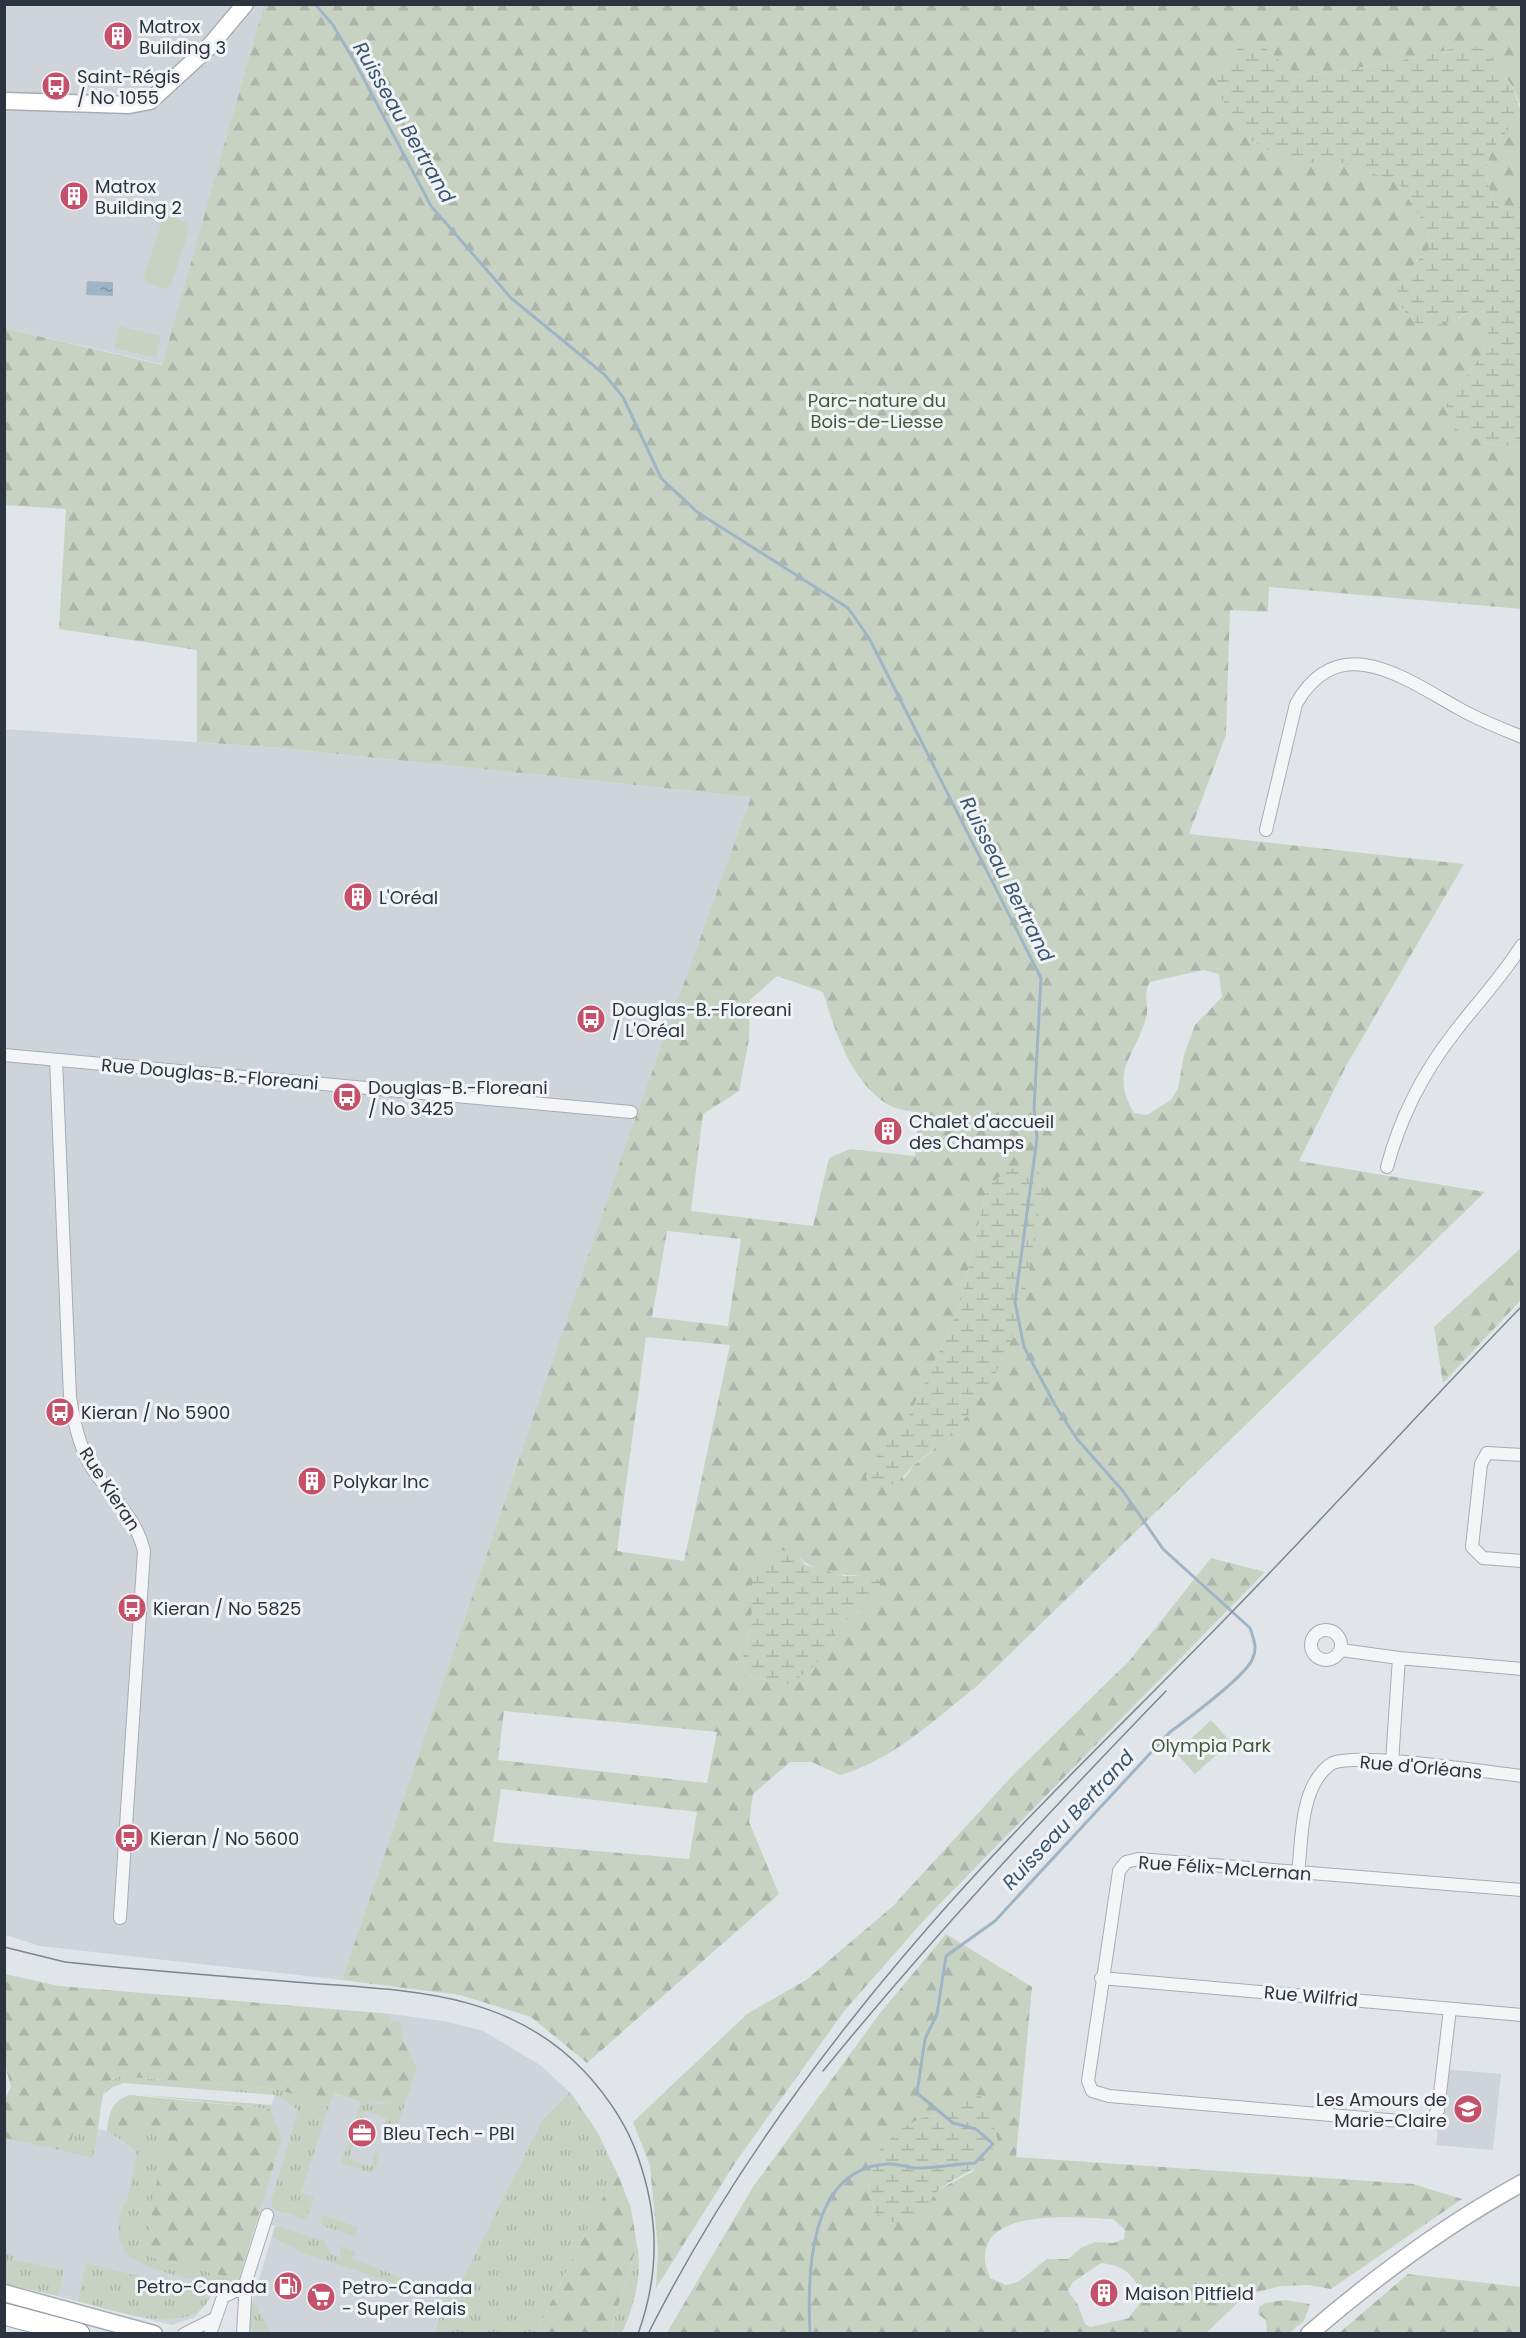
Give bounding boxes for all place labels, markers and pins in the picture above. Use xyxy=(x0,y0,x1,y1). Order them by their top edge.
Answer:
place label: Matrox Building 3 xyxy=(139,14,226,60)
building icon: Matrox Building 3 xyxy=(102,20,134,52)
place label: Saint-Régis / No 1055 xyxy=(77,64,180,110)
bus stop icon: Saint-Régis / No 1055 xyxy=(40,70,72,102)
place label: Matrox Building 2 xyxy=(95,174,182,220)
building icon: Matrox Building 2 xyxy=(58,180,90,212)
building icon: L'Oréal xyxy=(342,881,374,913)
place label: L'Oréal xyxy=(379,885,438,910)
place label: Douglas-B.-Floreani / L'Oréal xyxy=(612,997,792,1043)
bus stop icon: Douglas-B.-Floreani / L'Oréal xyxy=(575,1003,607,1035)
place label: Douglas-B.-Floreani / No 3425 xyxy=(368,1075,548,1121)
bus stop icon: Douglas-B.-Floreani / No 3425 xyxy=(331,1081,363,1113)
place label: Chalet d'accueil des Champs xyxy=(909,1109,1054,1155)
building icon: Chalet d'accueil des Champs xyxy=(872,1115,904,1147)
bus stop icon: Kieran / No 5900 xyxy=(44,1396,76,1428)
place label: Kieran / No 5900 xyxy=(81,1400,230,1425)
building icon: Polykar Inc xyxy=(296,1465,328,1497)
place label: Polykar Inc xyxy=(333,1469,429,1494)
bus stop icon: Kieran / No 5825 xyxy=(116,1592,148,1624)
place label: Kieran / No 5825 xyxy=(153,1596,301,1621)
bus stop icon: Kieran / No 5600 xyxy=(113,1822,145,1854)
place label: Kieran / No 5600 xyxy=(150,1826,299,1851)
place label: Les Amours de Marie-Claire xyxy=(1316,2087,1447,2133)
school or university icon: Les Amours de Marie-Claire xyxy=(1452,2093,1484,2125)
office icon: Bleu Tech - PBI xyxy=(346,2117,378,2149)
place label: Bleu Tech - PBI xyxy=(383,2121,515,2146)
fuel station icon: Petro-Canada xyxy=(272,2270,304,2302)
place label: Petro-Canada xyxy=(137,2274,267,2299)
place label: Petro-Canada - Super Relais xyxy=(342,2275,472,2321)
building icon: Maison Pitfield xyxy=(1088,2277,1120,2309)
supermarket icon: Petro-Canada - Super Relais xyxy=(305,2281,337,2313)
place label: Maison Pitfield xyxy=(1125,2281,1254,2306)

